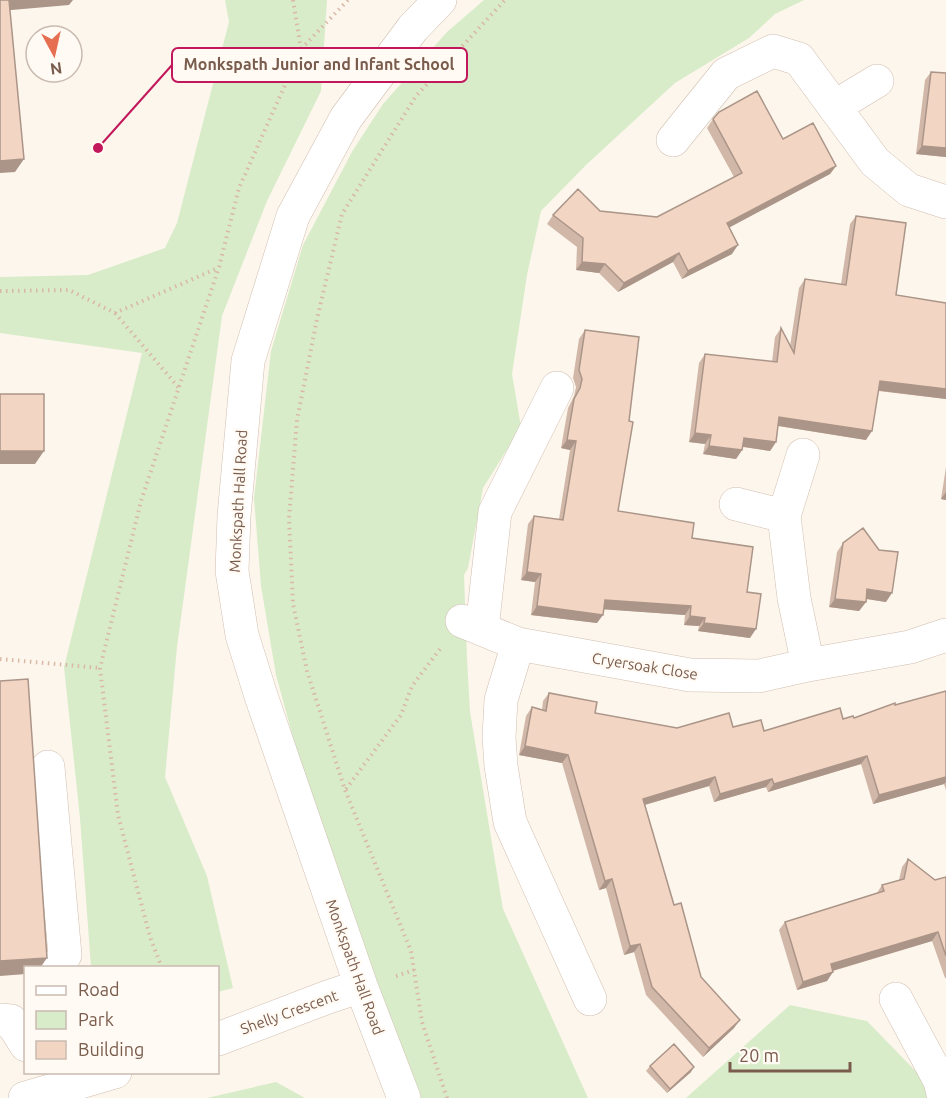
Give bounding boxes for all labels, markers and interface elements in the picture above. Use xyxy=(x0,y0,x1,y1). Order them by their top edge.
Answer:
north arrow xyxy=(24,24,84,84)
callout: Monkspath Junior and Infant School xyxy=(172,48,467,82)
text: Monkspath Junior and Infant School xyxy=(184,55,455,73)
text: N xyxy=(49,59,63,79)
street label: Monkspath Hall Road xyxy=(226,429,250,573)
street label: Cryersoak Close xyxy=(591,649,699,683)
street label: Monkspath Hall Road xyxy=(323,897,387,1037)
legend xyxy=(24,966,219,1074)
text: Road xyxy=(78,979,120,999)
street label: Shelly Crescent xyxy=(238,986,340,1038)
text: Park xyxy=(78,1009,114,1029)
scale bar xyxy=(730,1035,850,1073)
text: Building xyxy=(78,1039,144,1059)
text: 20 m xyxy=(739,1045,779,1065)

